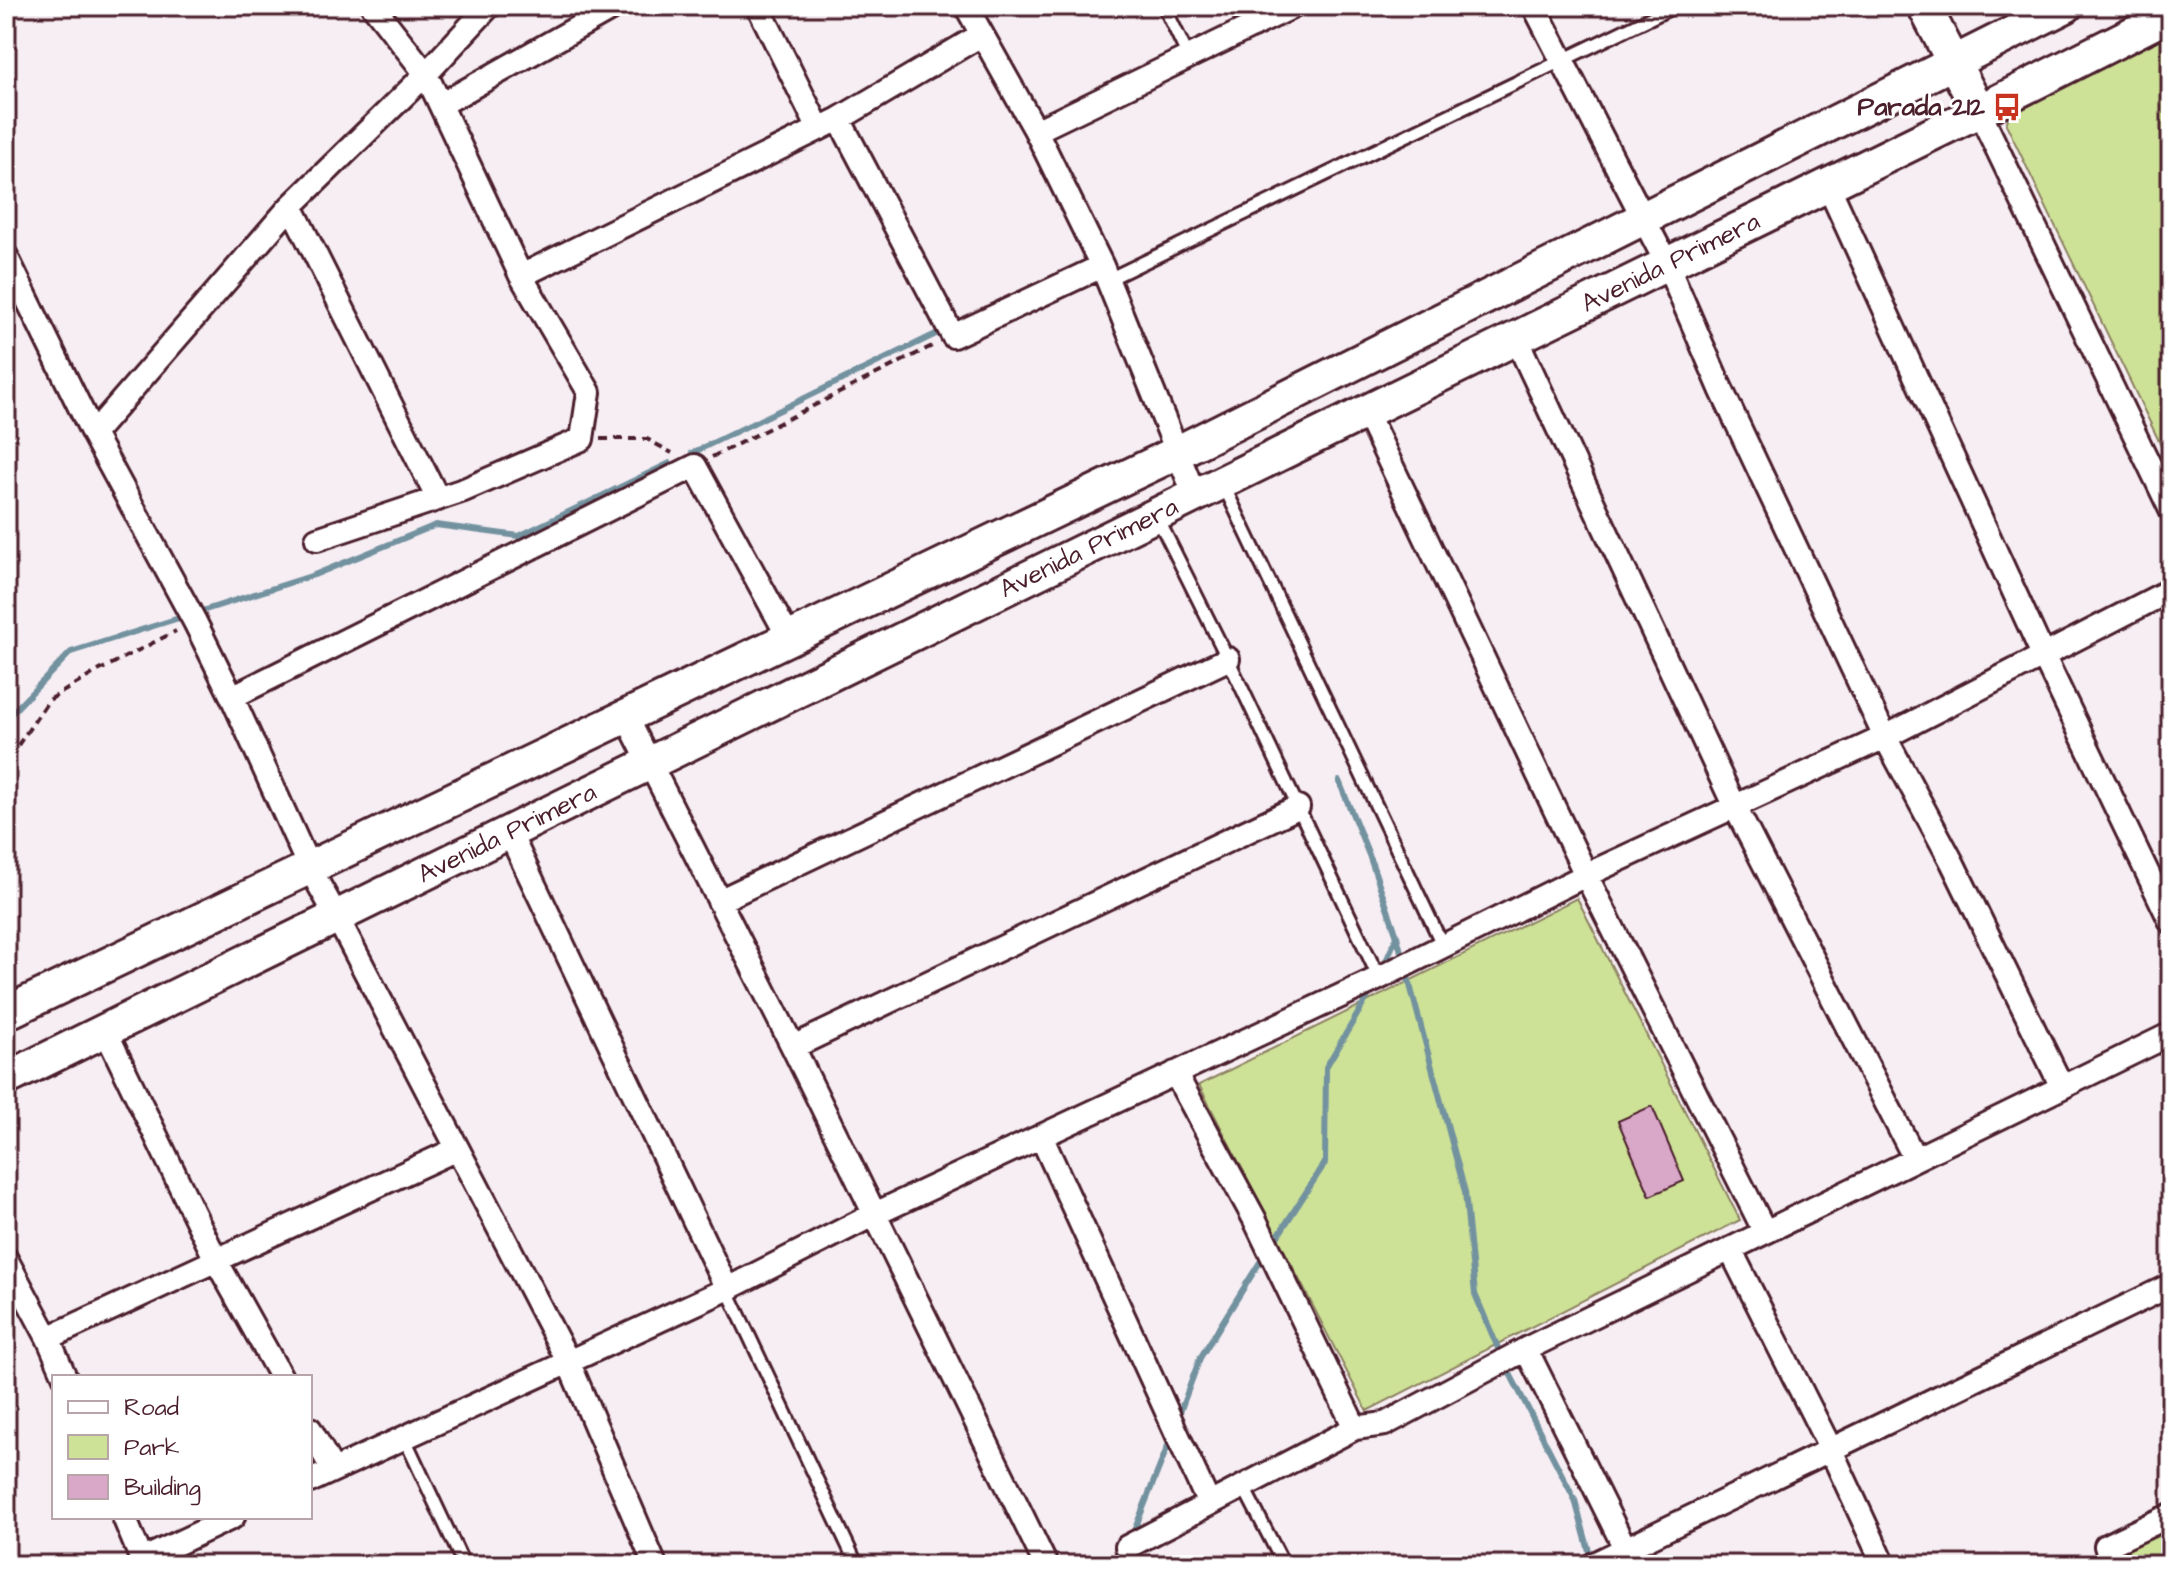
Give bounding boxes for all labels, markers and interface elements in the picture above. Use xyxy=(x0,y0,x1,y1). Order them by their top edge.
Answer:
place label: Parada 212 xyxy=(1858,89,1985,125)
bus stop icon: Parada 212 xyxy=(1992,92,2022,122)
street label: Avenida Primera xyxy=(1575,203,1766,321)
street label: Avenida Primera xyxy=(993,489,1184,607)
street label: Avenida Primera xyxy=(412,774,602,892)
legend xyxy=(52,1375,312,1519)
text: Road xyxy=(124,1391,179,1425)
text: Park xyxy=(124,1431,180,1465)
text: Building xyxy=(124,1471,201,1506)

